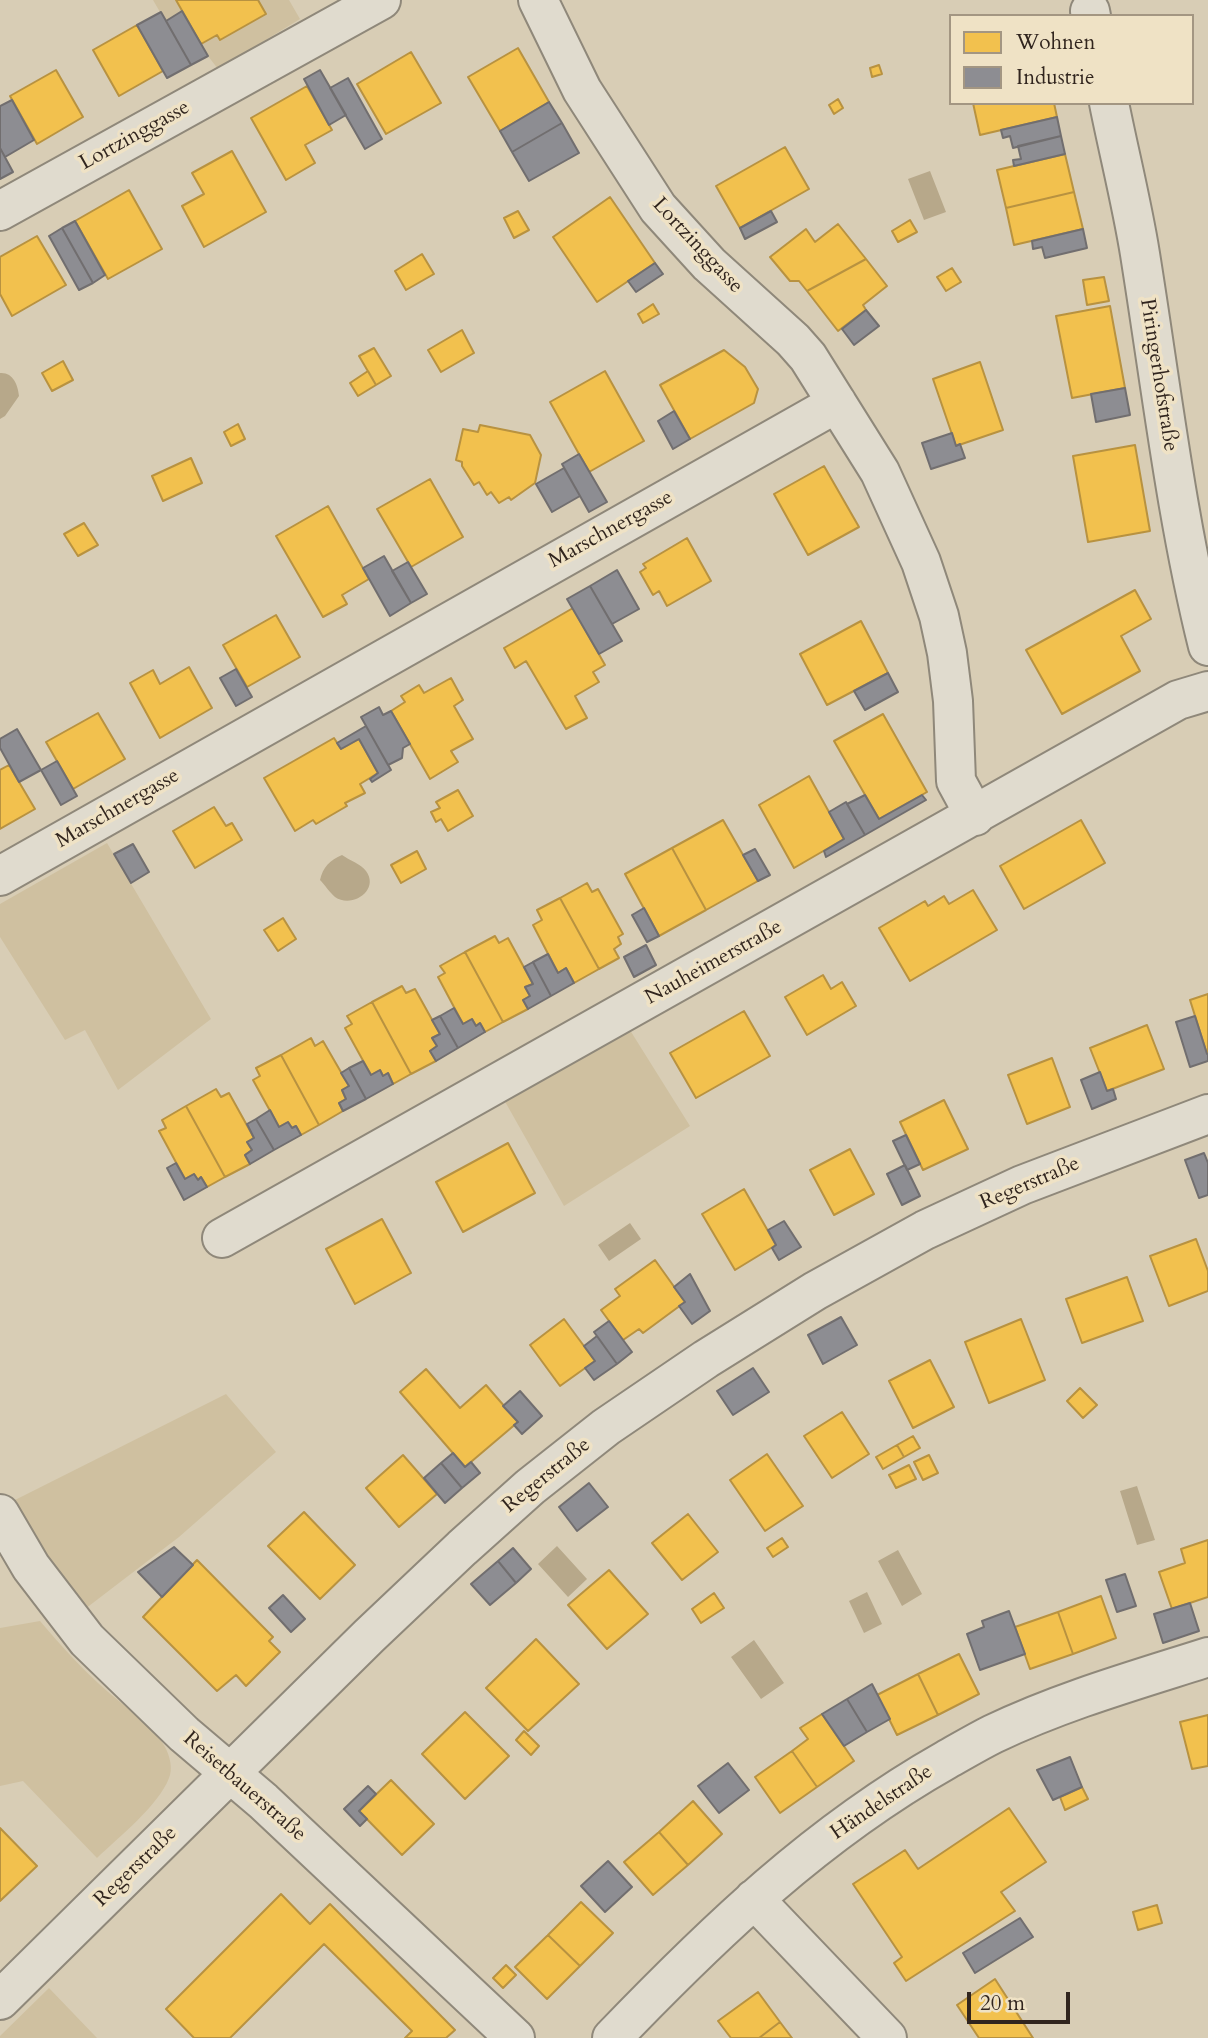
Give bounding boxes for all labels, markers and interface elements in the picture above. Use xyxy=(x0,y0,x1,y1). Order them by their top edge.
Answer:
legend xyxy=(949,14,1194,105)
text: Wohnen xyxy=(1016,28,1095,57)
text: Industrie xyxy=(1016,63,1095,92)
street label: Lortzinggasse xyxy=(76,95,194,177)
street label: Lortzinggasse xyxy=(646,193,748,299)
street label: Piringerhofstraße xyxy=(1133,297,1183,453)
street label: Marschnergasse xyxy=(544,485,678,575)
street label: Marschnergasse xyxy=(52,764,184,854)
street label: Nauheimerstraße xyxy=(641,915,787,1011)
street label: Regerstraße xyxy=(977,1152,1083,1216)
street label: Regerstraße xyxy=(498,1433,596,1519)
street label: Reisetbauerstraße xyxy=(177,1727,311,1847)
street label: Händelstraße xyxy=(826,1760,938,1846)
street label: Regerstraße xyxy=(89,1821,183,1913)
scale bar xyxy=(970,1979,1073,2023)
text: 20 m xyxy=(980,1989,1025,2018)

